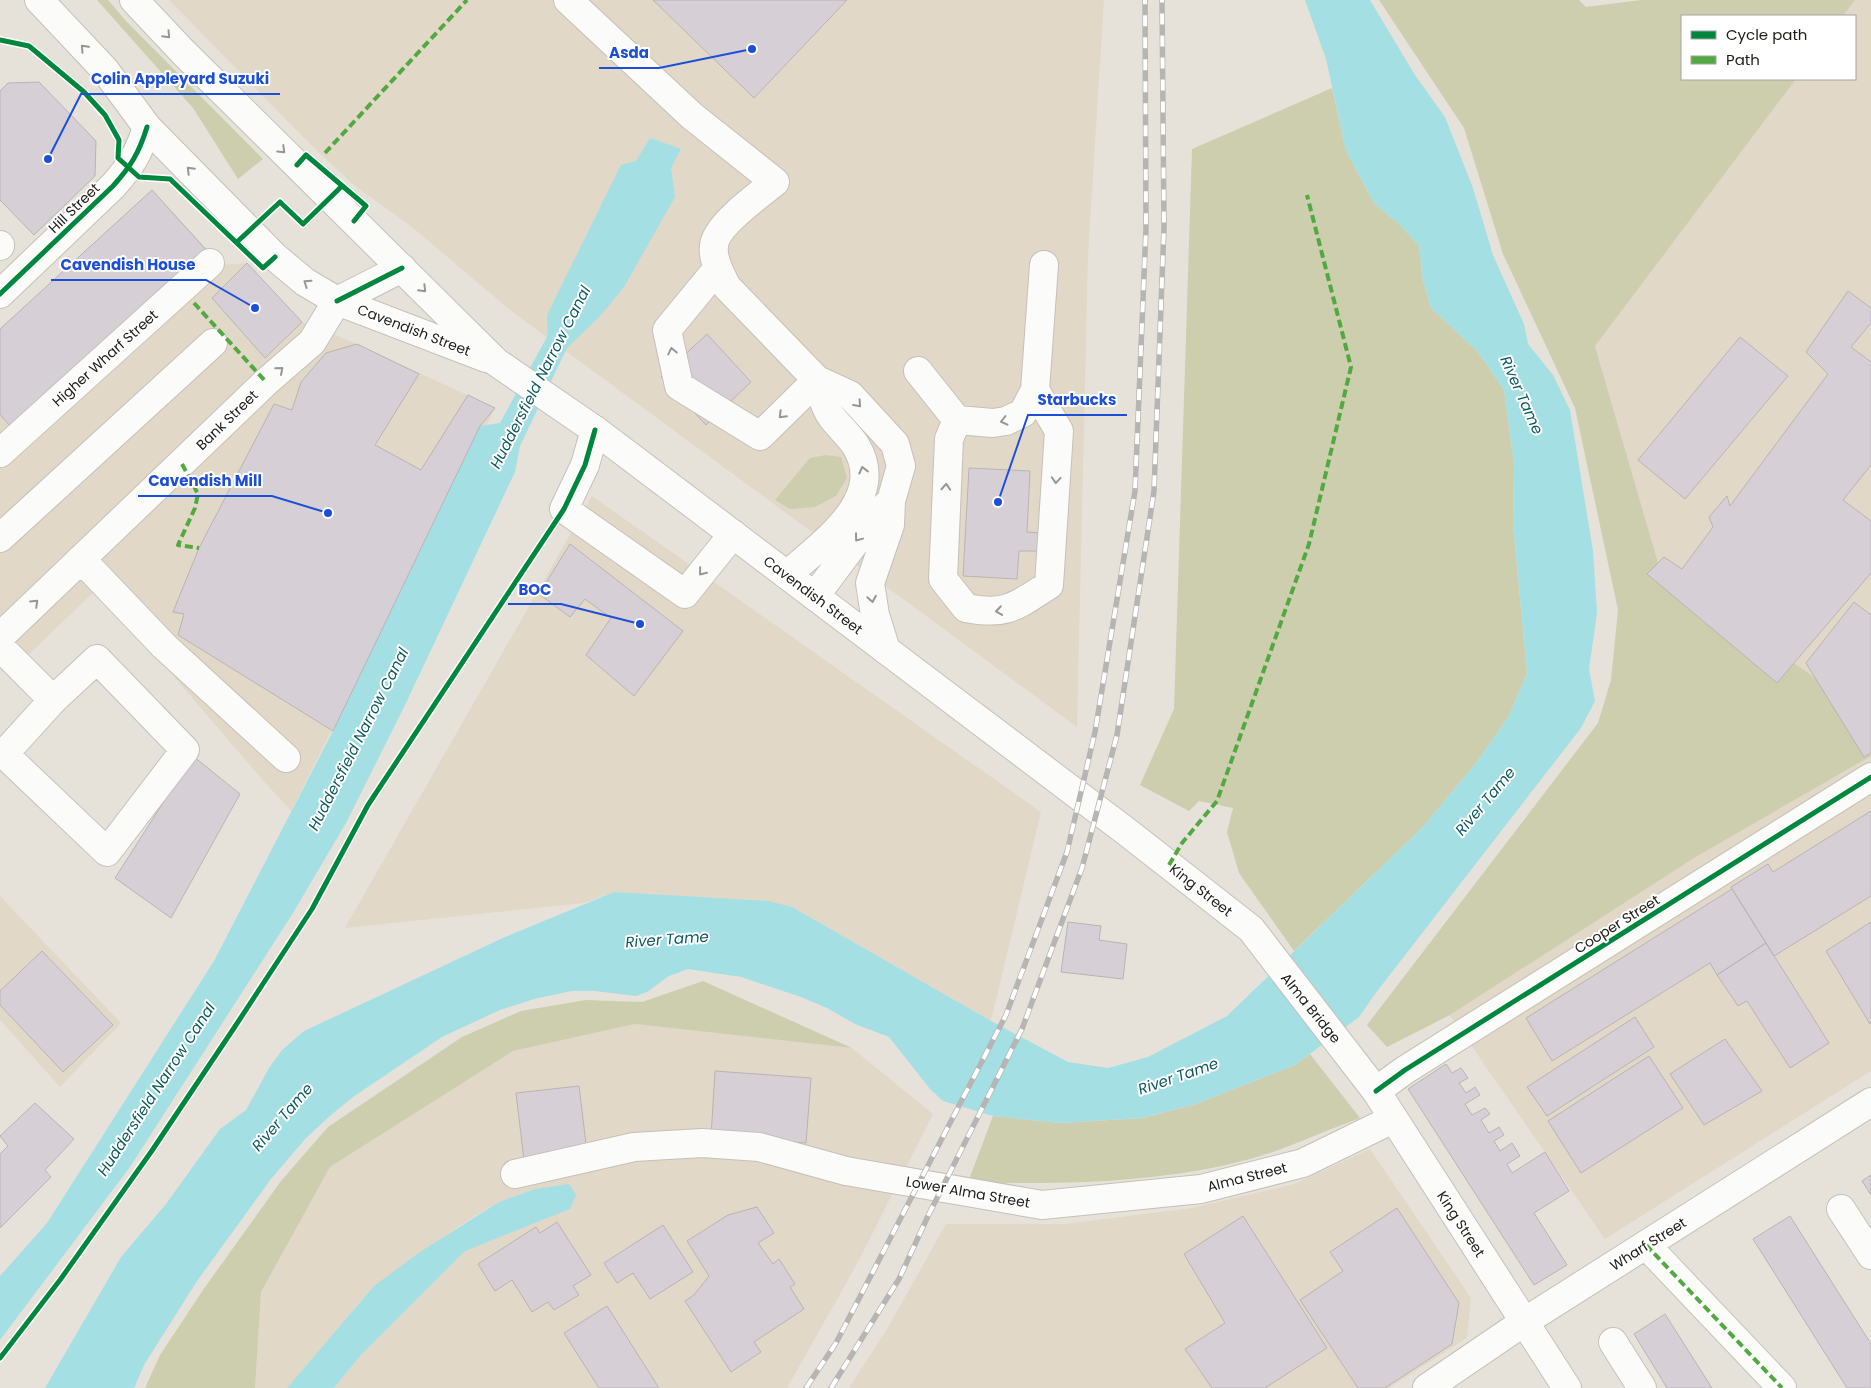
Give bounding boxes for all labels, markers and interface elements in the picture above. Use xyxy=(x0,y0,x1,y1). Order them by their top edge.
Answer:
legend xyxy=(1681,15,1856,80)
text: Cycle path xyxy=(1726,24,1807,45)
one-way arrow xyxy=(161,30,170,39)
callout: Asda xyxy=(599,38,659,68)
text: Asda xyxy=(609,42,649,63)
one-way arrow xyxy=(81,44,90,53)
text: Path xyxy=(1726,49,1760,70)
callout: Colin Appleyard Suzuki xyxy=(81,64,280,94)
text: Colin Appleyard Suzuki xyxy=(91,68,269,89)
one-way arrow xyxy=(276,144,285,153)
one-way arrow xyxy=(187,167,196,176)
street label: Hill Street xyxy=(44,178,104,238)
callout: Cavendish House xyxy=(51,250,206,280)
text: Cavendish House xyxy=(61,254,195,275)
one-way arrow xyxy=(303,280,312,289)
water label: Huddersfield Narrow Canal xyxy=(485,282,595,472)
one-way arrow xyxy=(417,283,426,292)
street label: Cavendish Street xyxy=(355,299,473,361)
street label: Higher Wharf Street xyxy=(48,305,162,411)
one-way arrow xyxy=(667,346,677,355)
water label: River Tame xyxy=(1495,353,1549,437)
one-way arrow xyxy=(274,367,283,376)
street label: Bank Street xyxy=(192,385,262,455)
callout: Starbucks xyxy=(1028,385,1127,415)
text: Starbucks xyxy=(1038,389,1116,410)
one-way arrow xyxy=(852,399,861,408)
one-way arrow xyxy=(779,409,788,418)
one-way arrow xyxy=(999,415,1008,426)
callout: Cavendish Mill xyxy=(138,466,272,496)
one-way arrow xyxy=(858,466,869,474)
text: Cavendish Mill xyxy=(148,470,262,491)
one-way arrow xyxy=(1050,476,1061,484)
one-way arrow xyxy=(941,483,952,491)
one-way arrow xyxy=(856,532,864,541)
street label: Cavendish Street xyxy=(759,551,867,639)
one-way arrow xyxy=(700,566,708,575)
callout: BOC xyxy=(508,574,561,604)
text: BOC xyxy=(518,579,552,600)
one-way arrow xyxy=(867,595,877,603)
one-way arrow xyxy=(30,600,39,609)
one-way arrow xyxy=(995,605,1003,615)
water label: Huddersfield Narrow Canal xyxy=(303,644,413,834)
water label: River Tame xyxy=(1450,762,1520,840)
street label: King Street xyxy=(1165,859,1237,921)
street label: Cooper Street xyxy=(1571,890,1663,958)
water label: River Tame xyxy=(625,926,709,952)
street label: Alma Bridge xyxy=(1276,969,1346,1048)
water label: Huddersfield Narrow Canal xyxy=(92,998,220,1180)
water label: River Tame xyxy=(1135,1052,1221,1100)
water label: River Tame xyxy=(247,1079,317,1155)
street label: Alma Street xyxy=(1205,1157,1289,1197)
street label: Lower Alma Street xyxy=(904,1171,1032,1213)
street label: King Street xyxy=(1432,1187,1490,1261)
street label: Wharf Street xyxy=(1606,1213,1690,1275)

